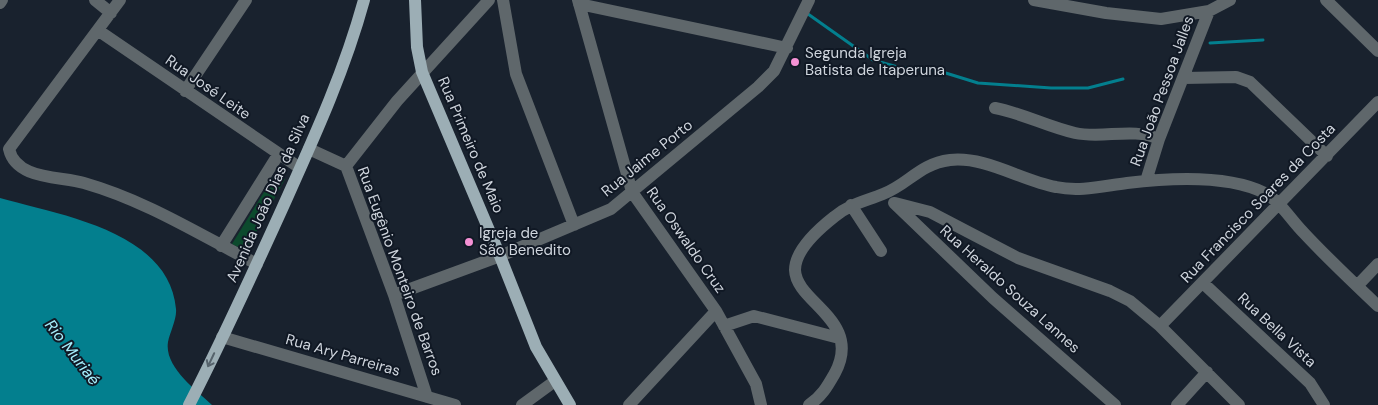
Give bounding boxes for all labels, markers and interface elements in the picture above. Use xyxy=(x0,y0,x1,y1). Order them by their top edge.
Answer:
street label: Rua João Pessoa Jalles xyxy=(1126,13,1198,169)
place label: Segunda Igreja Batista de Itaperuna xyxy=(805,43,945,80)
street label: Rua José Leite xyxy=(161,50,255,124)
marker: Segunda Igreja Batista de Itaperuna xyxy=(789,56,801,68)
street label: Rua Primeiro de Maio xyxy=(433,74,509,216)
street label: Avenida João Dias da Silva xyxy=(222,110,314,286)
street label: Rua Jaime Porto xyxy=(597,115,697,201)
street label: Rua Francisco Soares da Costa xyxy=(1176,119,1340,287)
street label: Rua Eugênio Monteiro de Barros xyxy=(353,164,447,378)
street label: Rua Oswaldo Cruz xyxy=(642,183,730,297)
street label: Rua Heraldo Souza Lannes xyxy=(936,221,1084,357)
place label: Igreja de São Benedito xyxy=(479,223,571,260)
marker: Igreja de São Benedito xyxy=(463,236,475,248)
street label: Rua Bella Vista xyxy=(1233,288,1321,372)
water label: Rio Muriaé xyxy=(40,315,105,389)
street label: Rua Ary Parreiras xyxy=(283,329,403,381)
one-way arrow xyxy=(206,352,216,367)

